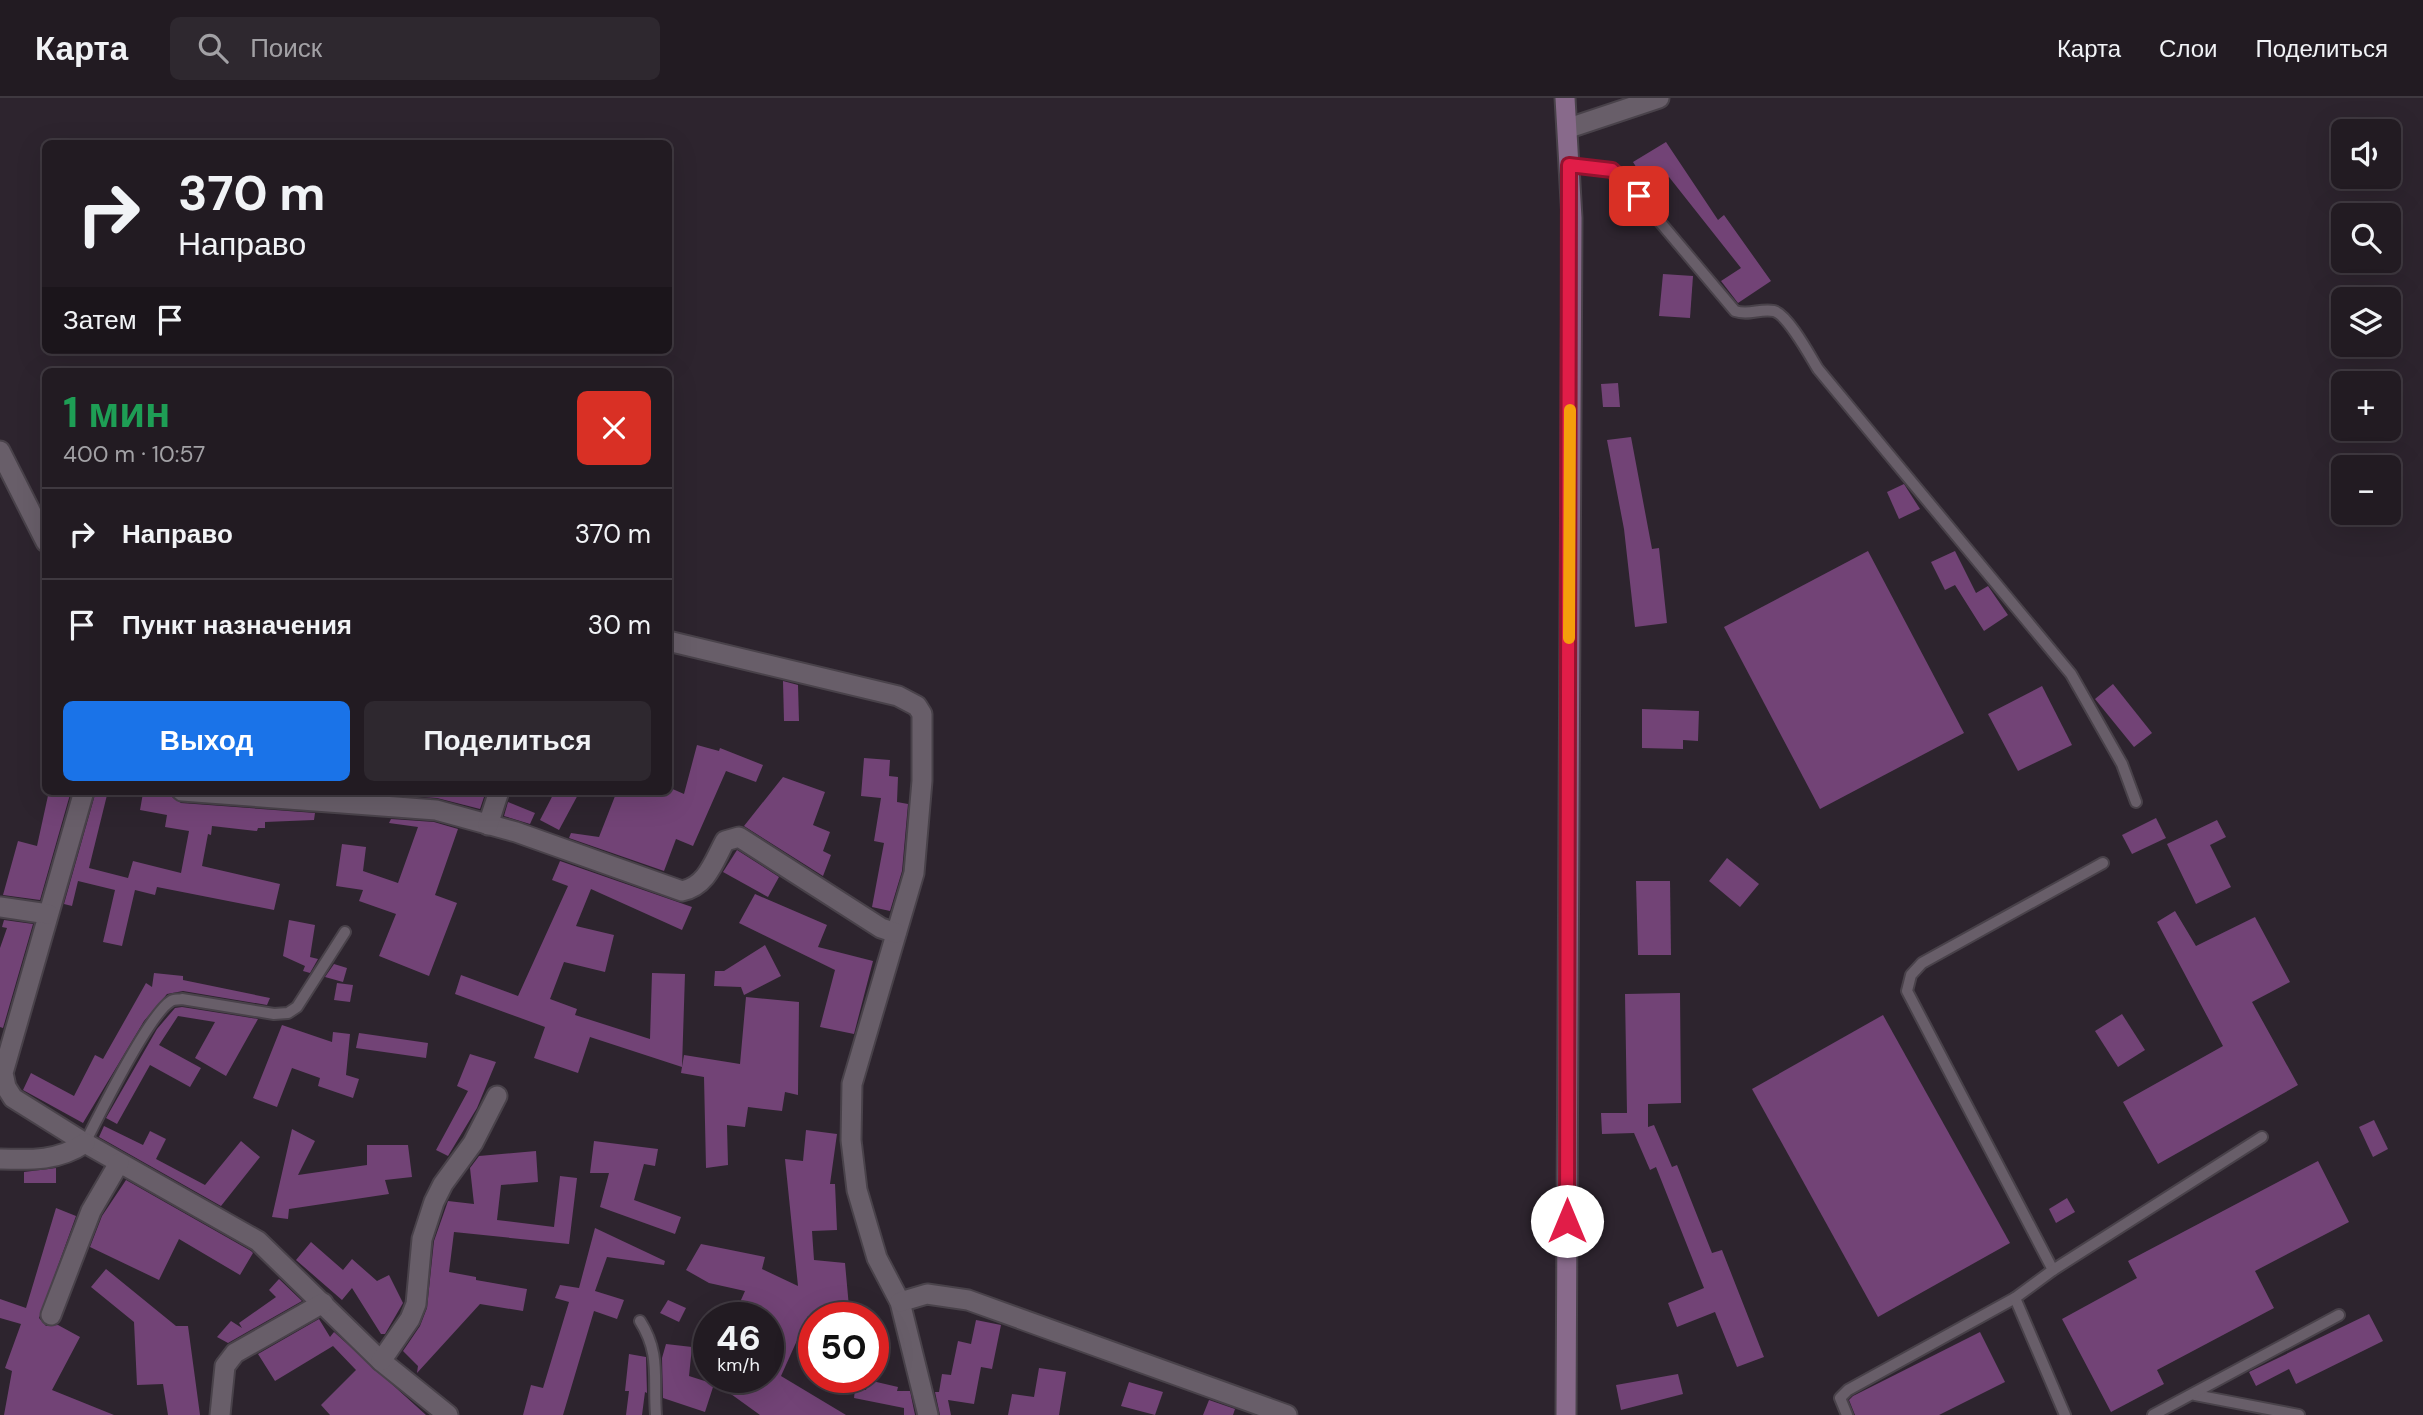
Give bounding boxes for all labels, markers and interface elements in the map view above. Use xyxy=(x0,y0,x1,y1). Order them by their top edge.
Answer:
search box xyxy=(170,17,660,80)
text: Карта xyxy=(35,27,128,70)
icon: search xyxy=(194,29,232,67)
text: Поиск xyxy=(250,31,322,65)
text: Карта xyxy=(2057,33,2121,64)
text: Слои xyxy=(2159,33,2217,64)
text: Поделиться xyxy=(2255,33,2388,64)
map controls xyxy=(2331,119,2401,525)
button: sound xyxy=(2331,119,2401,189)
text: 370 m xyxy=(178,161,325,225)
pin xyxy=(1609,166,1669,226)
icon: right xyxy=(63,168,154,259)
icon: arrive xyxy=(1620,177,1658,215)
button: search xyxy=(2331,203,2401,273)
text: Направо xyxy=(178,223,306,265)
button: layers xyxy=(2331,287,2401,357)
icon: arrive xyxy=(151,301,189,339)
text: Затем xyxy=(63,303,137,337)
button: + xyxy=(2331,371,2401,441)
text: 1 мин xyxy=(63,385,170,440)
button: close xyxy=(577,391,651,465)
text: 400 m · 10:57 xyxy=(63,439,205,469)
button: − xyxy=(2331,455,2401,525)
icon: right xyxy=(63,515,101,553)
text: Направо xyxy=(122,517,233,551)
text: 370 m xyxy=(575,517,651,551)
icon: arrive xyxy=(63,606,101,644)
text: Пункт назначения xyxy=(122,608,352,642)
text: 30 m xyxy=(588,608,651,642)
button: Выход xyxy=(63,701,350,781)
button: Поделиться xyxy=(364,701,651,781)
position arrow xyxy=(1530,1184,1604,1258)
speed limit sign: 50 xyxy=(798,1302,889,1393)
text: 46 xyxy=(716,1315,761,1361)
text: km/h xyxy=(717,1353,760,1377)

